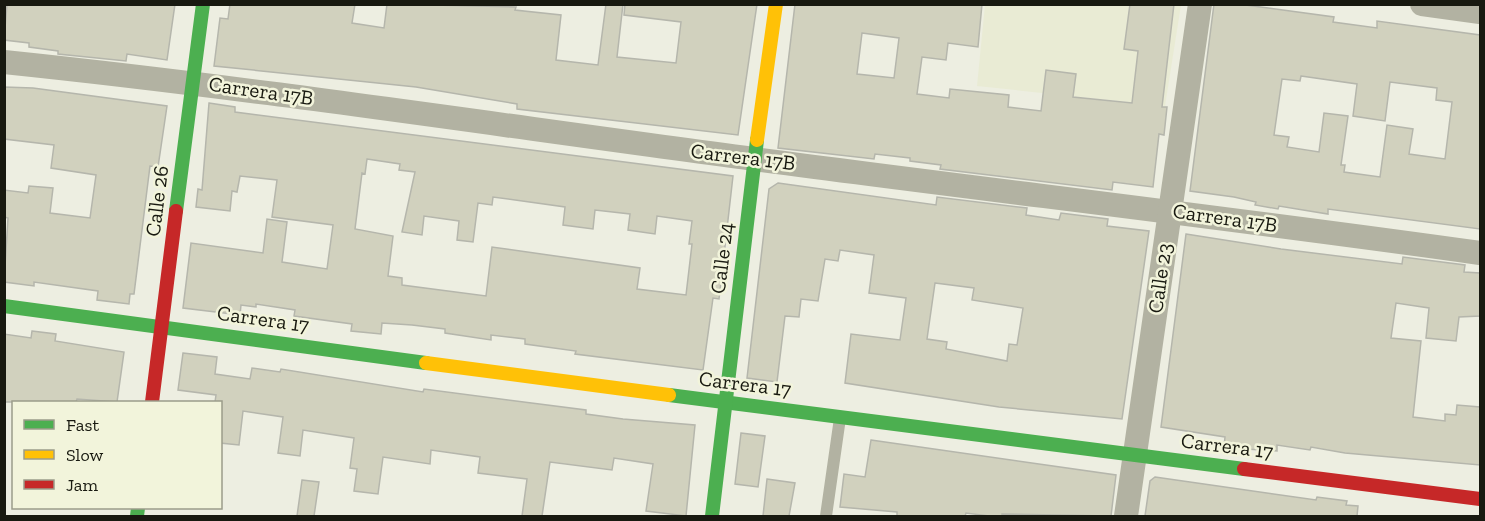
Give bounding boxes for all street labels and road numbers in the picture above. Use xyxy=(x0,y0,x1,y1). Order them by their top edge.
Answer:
street label: Carrera 17B xyxy=(207,71,315,110)
street label: Carrera 17B xyxy=(689,138,797,175)
street label: Calle 26 xyxy=(140,164,173,238)
street label: Carrera 17B xyxy=(1171,198,1279,237)
street label: Calle 24 xyxy=(705,221,738,295)
street label: Calle 23 xyxy=(1142,241,1177,315)
street label: Carrera 17 xyxy=(215,300,311,337)
street label: Carrera 17 xyxy=(698,365,793,402)
street label: Carrera 17 xyxy=(1180,427,1275,464)

